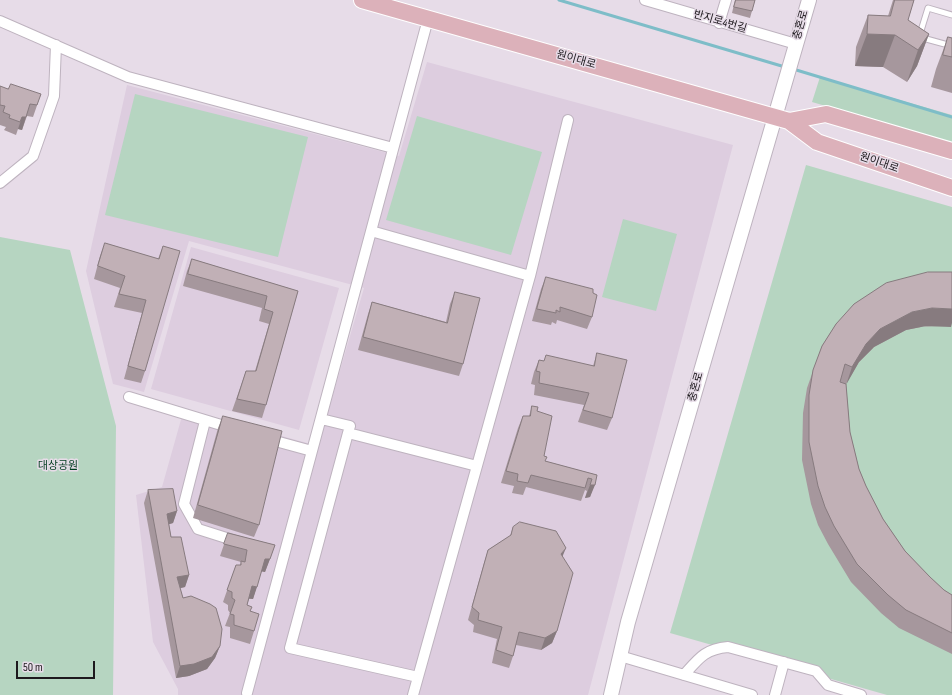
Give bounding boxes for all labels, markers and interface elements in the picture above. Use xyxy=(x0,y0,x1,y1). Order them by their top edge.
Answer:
street label: 반지로4번길 xyxy=(692,8,748,36)
street label: 충혼로 xyxy=(790,9,812,41)
street label: 원이대로 xyxy=(555,48,597,72)
street label: 원이대로 xyxy=(858,150,900,176)
street label: 충혼로 xyxy=(685,371,707,403)
park label: 대상공원 xyxy=(38,459,78,473)
scale bar xyxy=(18,653,97,679)
text: 50 m xyxy=(23,660,43,675)

